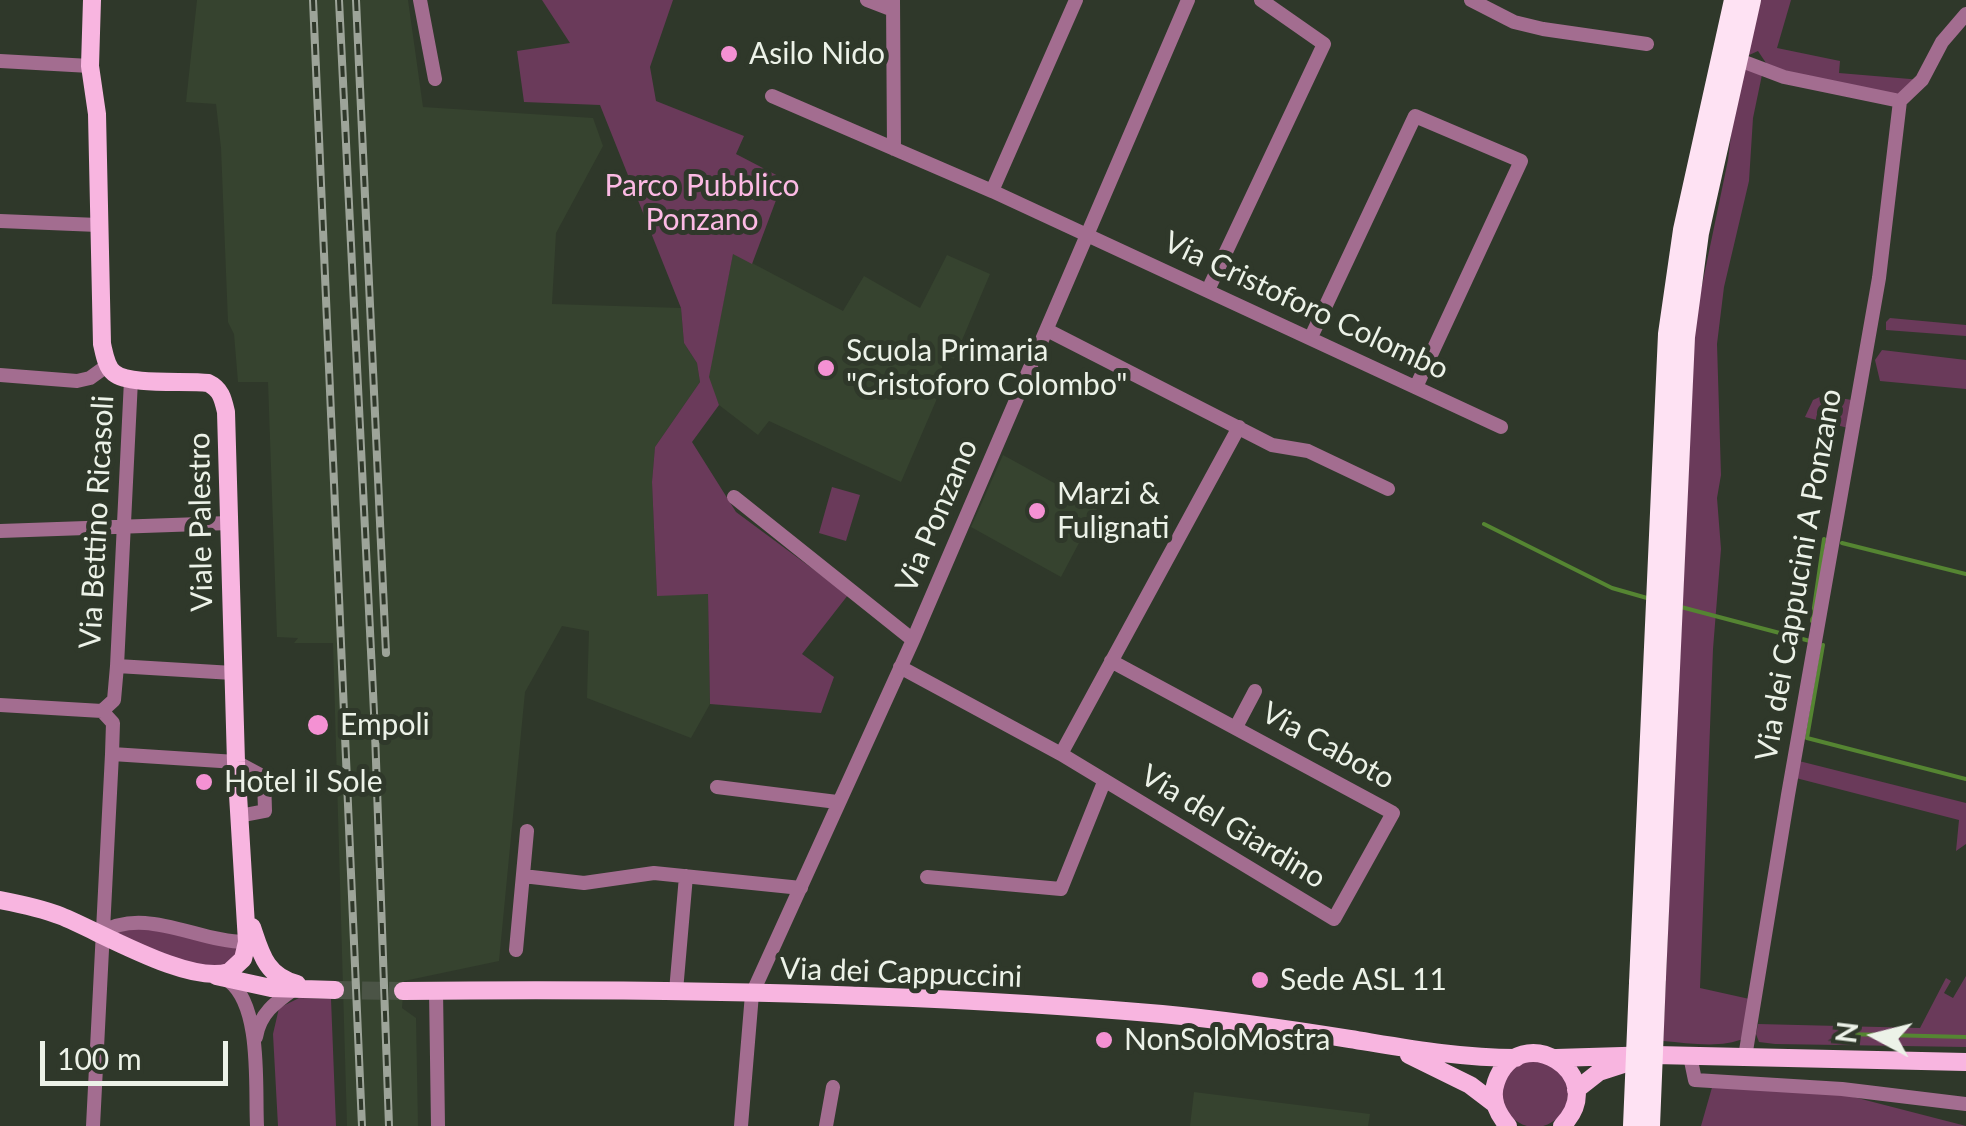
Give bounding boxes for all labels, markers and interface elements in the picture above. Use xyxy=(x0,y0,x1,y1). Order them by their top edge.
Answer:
place label: Asilo Nido xyxy=(749,36,885,72)
marker: Asilo Nido xyxy=(718,43,740,65)
park label: Parco Pubblico Ponzano xyxy=(604,168,800,238)
street label: Via Cristoforo Colombo xyxy=(1158,224,1454,388)
place label: Scuola Primaria "Cristoforo Colombo" xyxy=(846,333,1127,404)
marker: Scuola Primaria "Cristoforo Colombo" xyxy=(815,357,837,379)
street label: Via dei Cappucini A Ponzano xyxy=(1749,386,1849,764)
street label: Via Bettino Ricasoli xyxy=(72,394,122,650)
street label: Viale Palestro xyxy=(181,432,221,612)
street label: Via Ponzano xyxy=(889,434,985,598)
place label: Marzi & Fulignati xyxy=(1057,476,1169,546)
marker: Marzi & Fulignati xyxy=(1026,500,1048,522)
street label: Via Caboto xyxy=(1255,695,1401,797)
place label: Empoli xyxy=(340,707,430,743)
marker: Empoli xyxy=(305,712,331,738)
street label: Via del Giardino xyxy=(1134,758,1332,896)
place label: Hotel il Sole xyxy=(224,764,383,800)
marker: Hotel il Sole xyxy=(193,771,215,793)
street label: Via dei Cappuccini xyxy=(779,951,1023,995)
place label: Sede ASL 11 xyxy=(1280,962,1447,998)
marker: Sede ASL 11 xyxy=(1249,969,1271,991)
north arrow xyxy=(1826,986,1926,1086)
text: N xyxy=(1828,1020,1864,1045)
scale bar xyxy=(45,1021,232,1083)
place label: NonSoloMostra xyxy=(1124,1022,1330,1058)
marker: NonSoloMostra xyxy=(1093,1029,1115,1051)
text: 100 m xyxy=(57,1040,142,1076)

